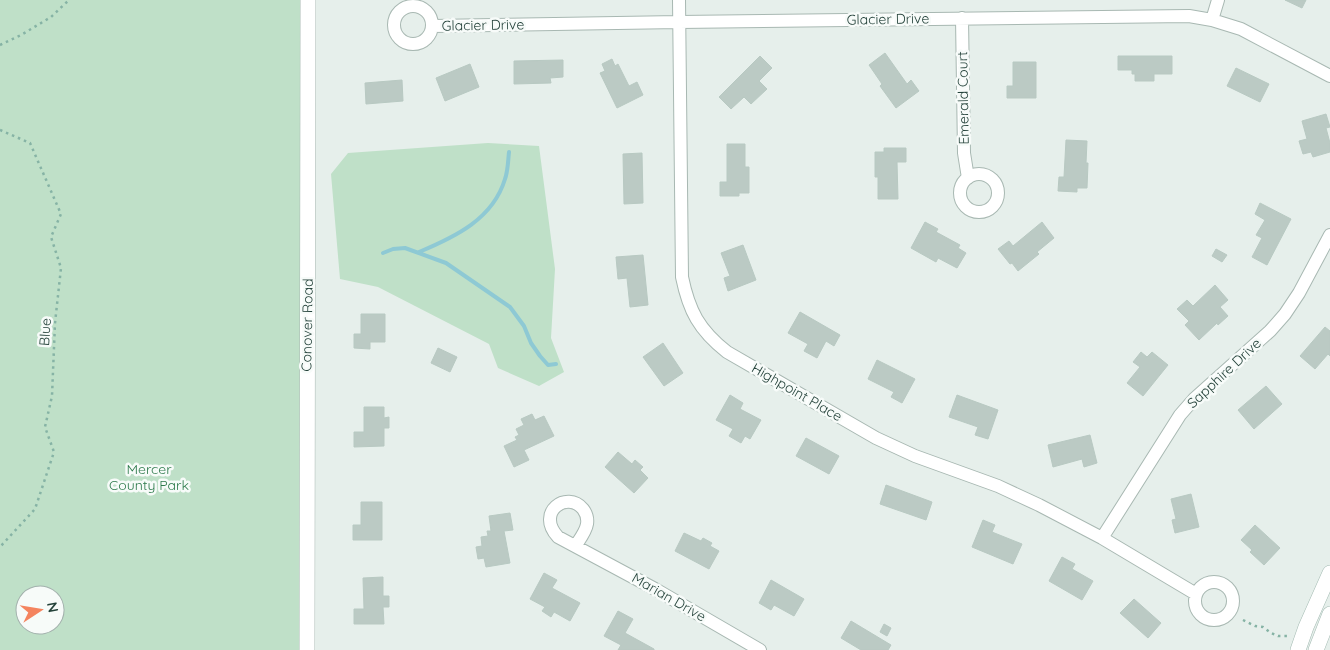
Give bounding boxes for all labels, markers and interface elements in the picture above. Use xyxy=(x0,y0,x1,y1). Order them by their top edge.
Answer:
street label: Glacier Drive xyxy=(847,9,929,29)
street label: Glacier Drive xyxy=(442,15,524,35)
street label: Emerald Court xyxy=(953,51,973,145)
street label: Conover Road xyxy=(297,278,317,372)
street label: Blue xyxy=(35,317,55,347)
street label: Sapphire Drive xyxy=(1183,334,1265,412)
street label: Highpoint Place xyxy=(749,359,846,425)
park label: Mercer County Park xyxy=(109,460,189,494)
street label: Marian Drive xyxy=(629,569,709,625)
north arrow xyxy=(15,585,65,635)
text: N xyxy=(43,600,63,614)

